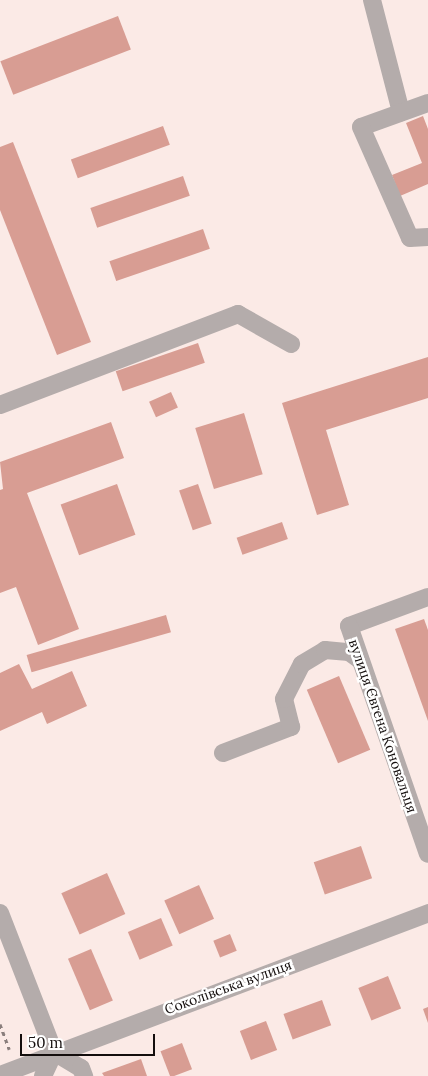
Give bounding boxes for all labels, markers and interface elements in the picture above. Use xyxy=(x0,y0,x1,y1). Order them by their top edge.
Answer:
street label: вулиця Євгена Коновальця xyxy=(345,637,421,815)
street label: Соколівська вулиця xyxy=(162,956,294,1018)
scale bar xyxy=(22,1024,158,1056)
text: 50 m xyxy=(28,1033,63,1052)

